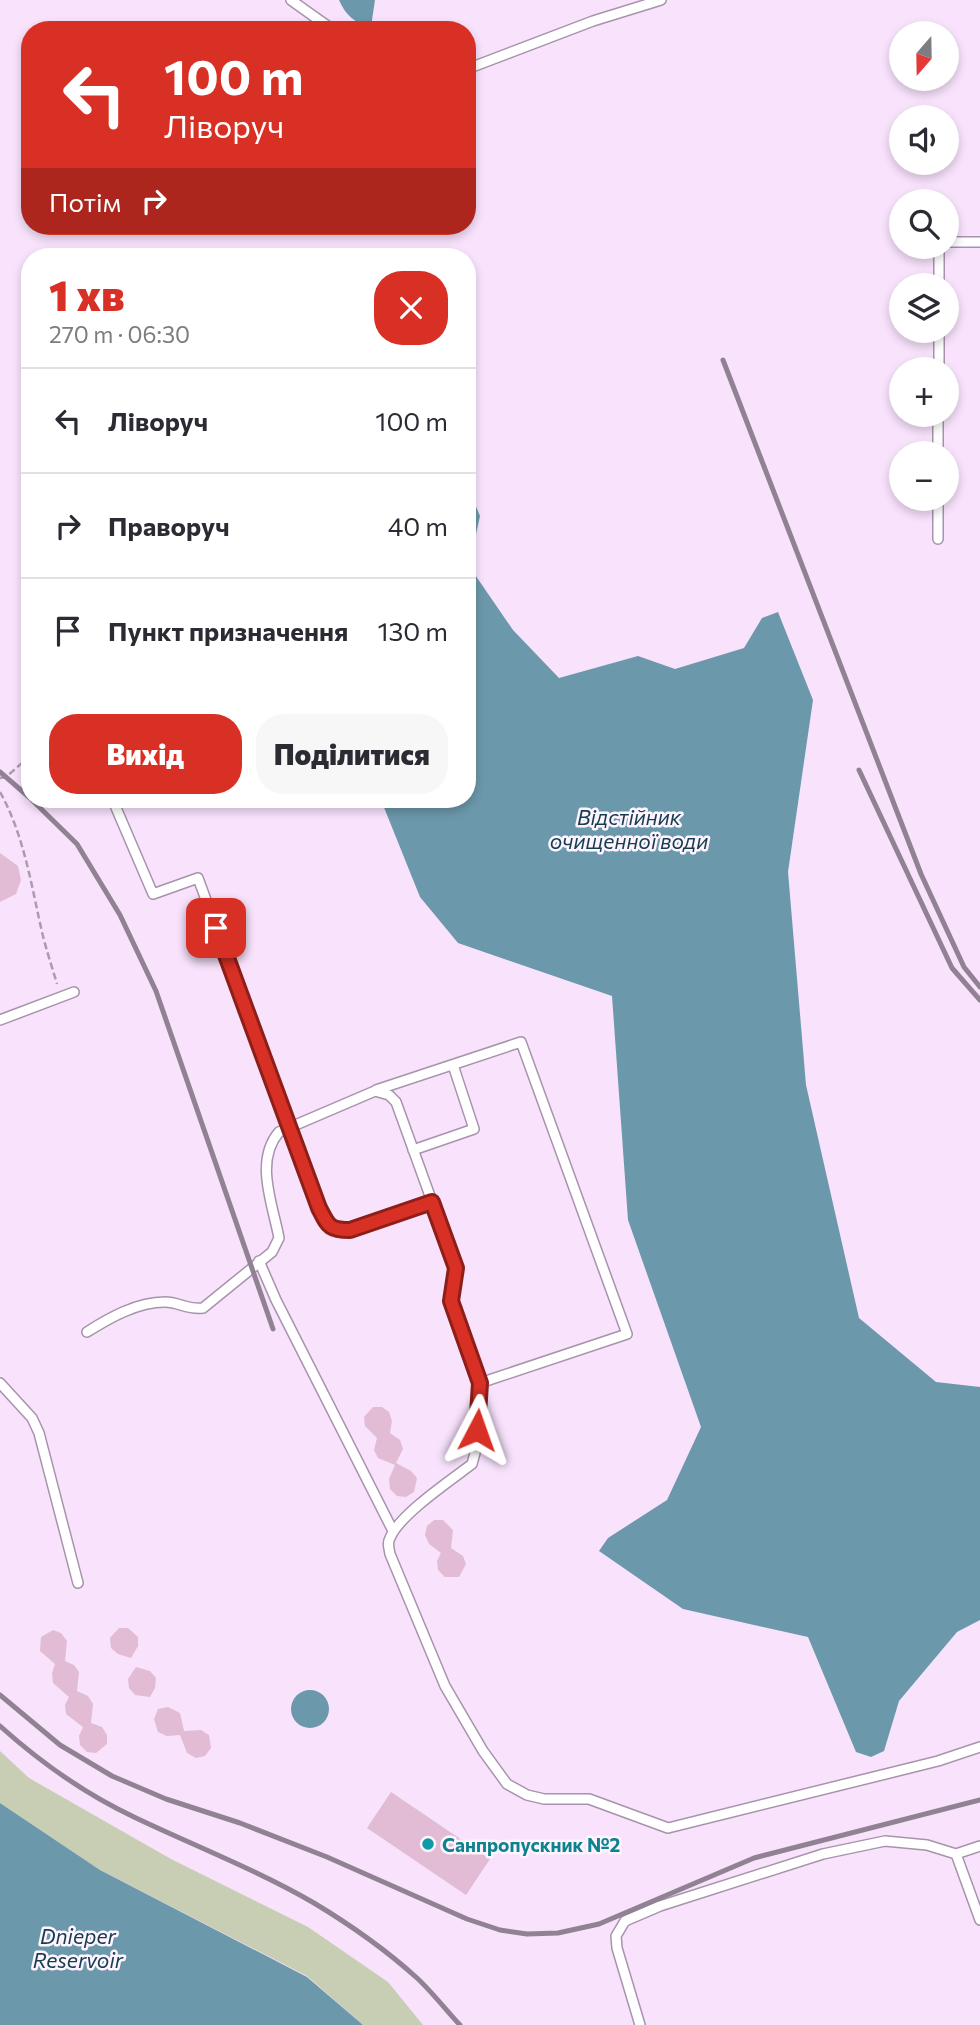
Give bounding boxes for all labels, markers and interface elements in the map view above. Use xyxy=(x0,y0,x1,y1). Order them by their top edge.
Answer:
north arrow xyxy=(889,21,959,91)
map controls xyxy=(889,21,959,511)
text: 100 m xyxy=(164,45,303,105)
icon: left xyxy=(49,49,140,140)
text: Ліворуч xyxy=(164,105,284,145)
button: sound xyxy=(889,105,959,175)
icon: right xyxy=(135,182,173,220)
text: Потім xyxy=(49,186,121,217)
button: search xyxy=(889,189,959,259)
text: 1 хв xyxy=(49,268,125,320)
button: close xyxy=(374,271,448,345)
button: layers xyxy=(889,273,959,343)
text: 270 m · 06:30 xyxy=(49,320,190,348)
button: + xyxy=(889,357,959,427)
icon: left xyxy=(49,402,87,440)
text: Ліворуч xyxy=(108,405,208,436)
text: 100 m xyxy=(375,405,448,436)
button: − xyxy=(889,441,959,511)
icon: right xyxy=(49,507,87,545)
text: Праворуч xyxy=(108,510,230,541)
text: 40 m xyxy=(388,510,448,541)
icon: arrive xyxy=(49,612,87,650)
text: Пункт призначення xyxy=(108,615,348,646)
text: 130 m xyxy=(377,615,448,646)
button: Вихід xyxy=(49,714,242,794)
button: Поділитися xyxy=(256,714,448,794)
water label: Відстійник очищенної води xyxy=(550,804,708,853)
pin xyxy=(186,898,246,958)
icon: arrive xyxy=(197,909,235,947)
position arrow xyxy=(440,1393,514,1467)
place label: Санпропускник №2 xyxy=(442,1833,620,1856)
marker: Санпропускник №2 xyxy=(420,1836,436,1852)
water label: Dnieper Reservoir xyxy=(33,1923,124,1972)

